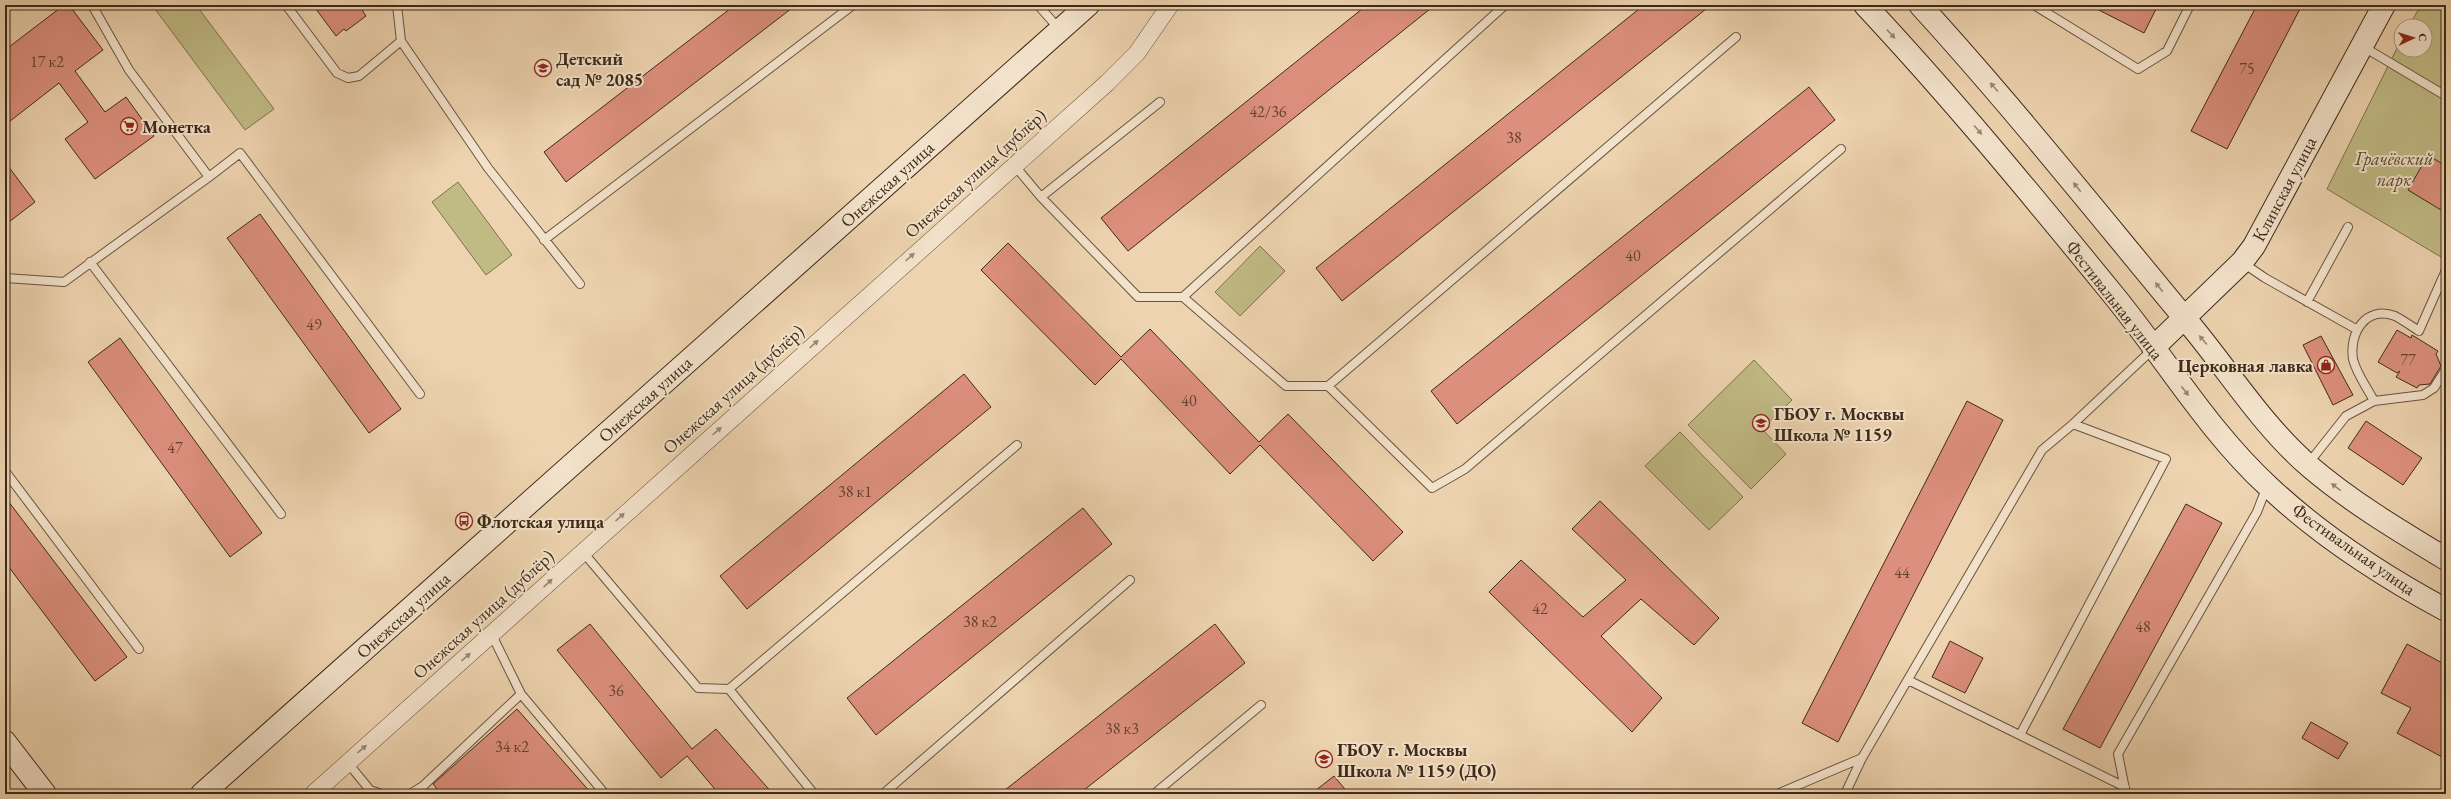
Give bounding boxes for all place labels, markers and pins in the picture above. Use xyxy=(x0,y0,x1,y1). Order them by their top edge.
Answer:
place label: Детский сад № 2085 xyxy=(556,47,643,91)
school or university icon: Детский сад № 2085 xyxy=(533,58,553,78)
place label: Монетка xyxy=(142,115,211,138)
supermarket icon: Монетка xyxy=(119,116,139,136)
place label: Церковная лавка xyxy=(2178,354,2313,377)
shop icon: Церковная лавка xyxy=(2316,355,2336,375)
place label: ГБОУ г. Москвы Школа № 1159 xyxy=(1774,402,1904,446)
school or university icon: ГБОУ г. Москвы Школа № 1159 xyxy=(1751,413,1771,433)
place label: Флотская улица xyxy=(477,510,604,533)
bus stop icon: Флотская улица xyxy=(454,511,474,531)
place label: ГБОУ г. Москвы Школа № 1159 (ДО) xyxy=(1337,738,1496,782)
school or university icon: ГБОУ г. Москвы Школа № 1159 (ДО) xyxy=(1314,749,1334,769)

